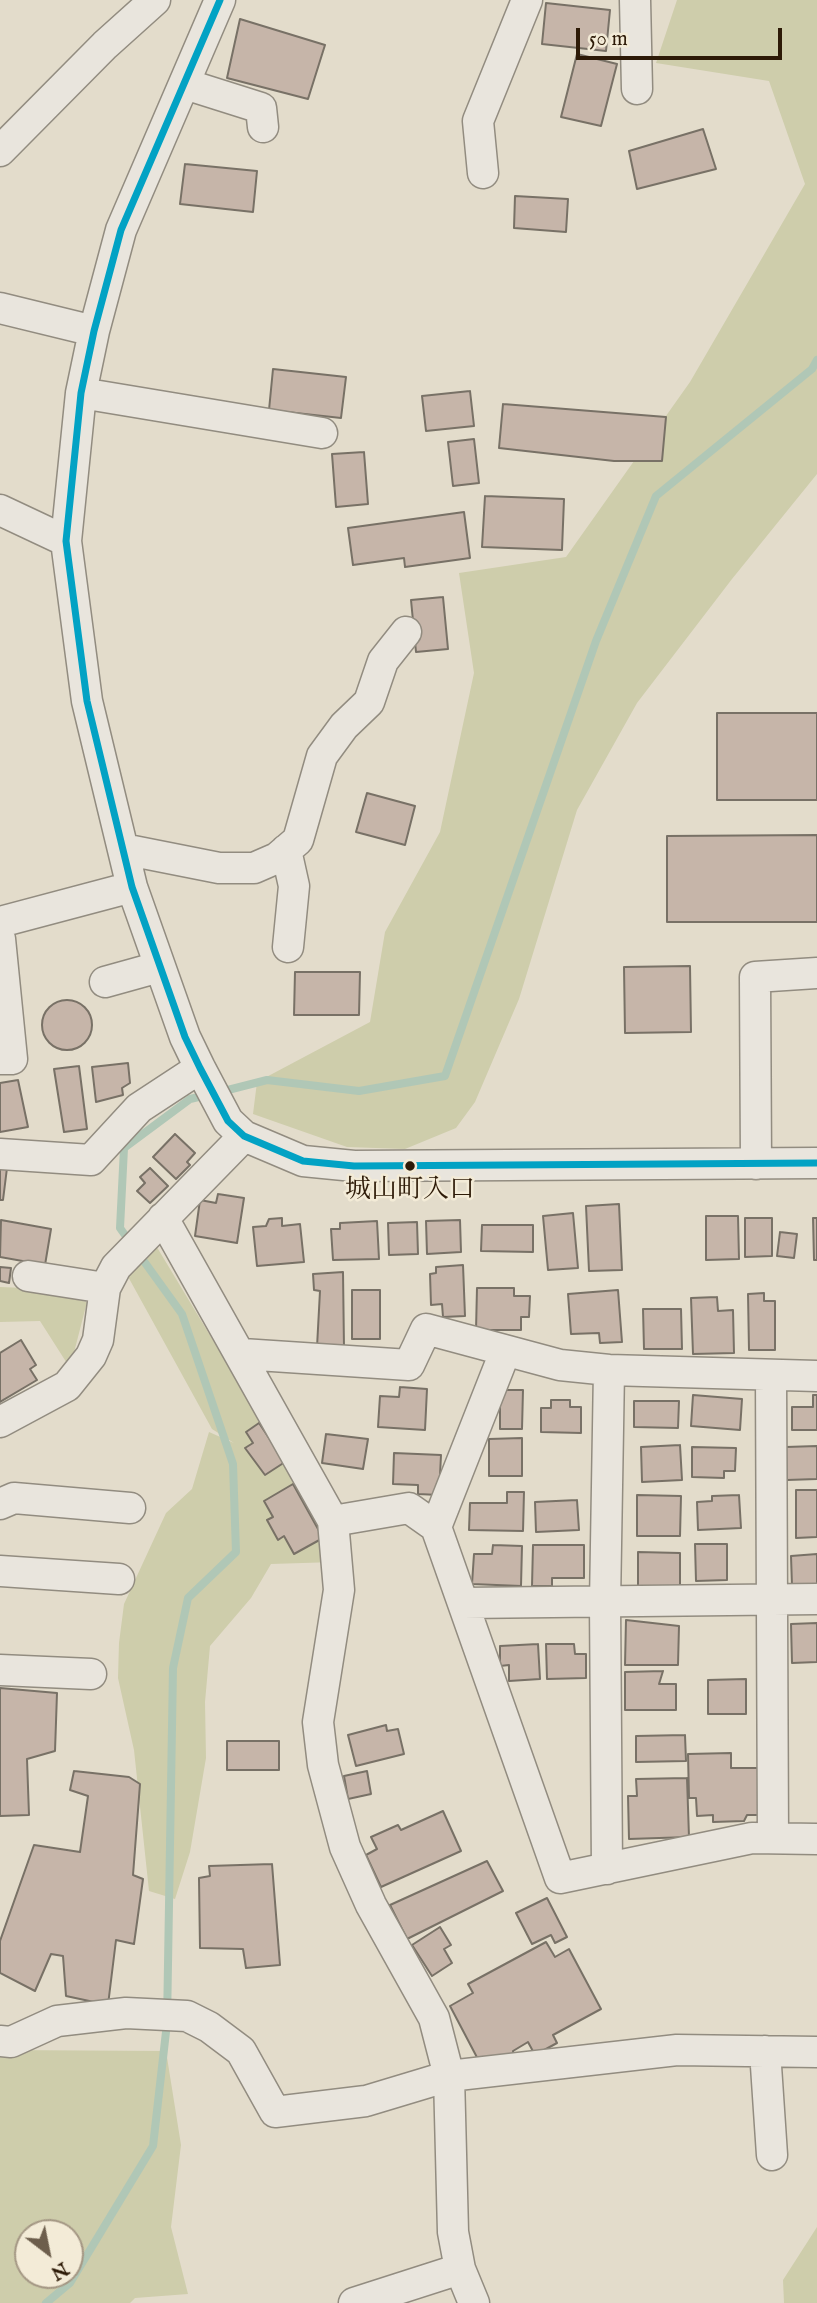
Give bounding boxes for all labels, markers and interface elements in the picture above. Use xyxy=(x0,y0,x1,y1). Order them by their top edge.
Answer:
scale bar xyxy=(579,14,786,58)
text: 50 m xyxy=(589,26,628,53)
marker: 城山町入口 xyxy=(403,1159,417,1173)
place label: 城山町入口 xyxy=(345,1176,475,1208)
north arrow xyxy=(14,2219,84,2289)
text: N xyxy=(46,2256,72,2285)

